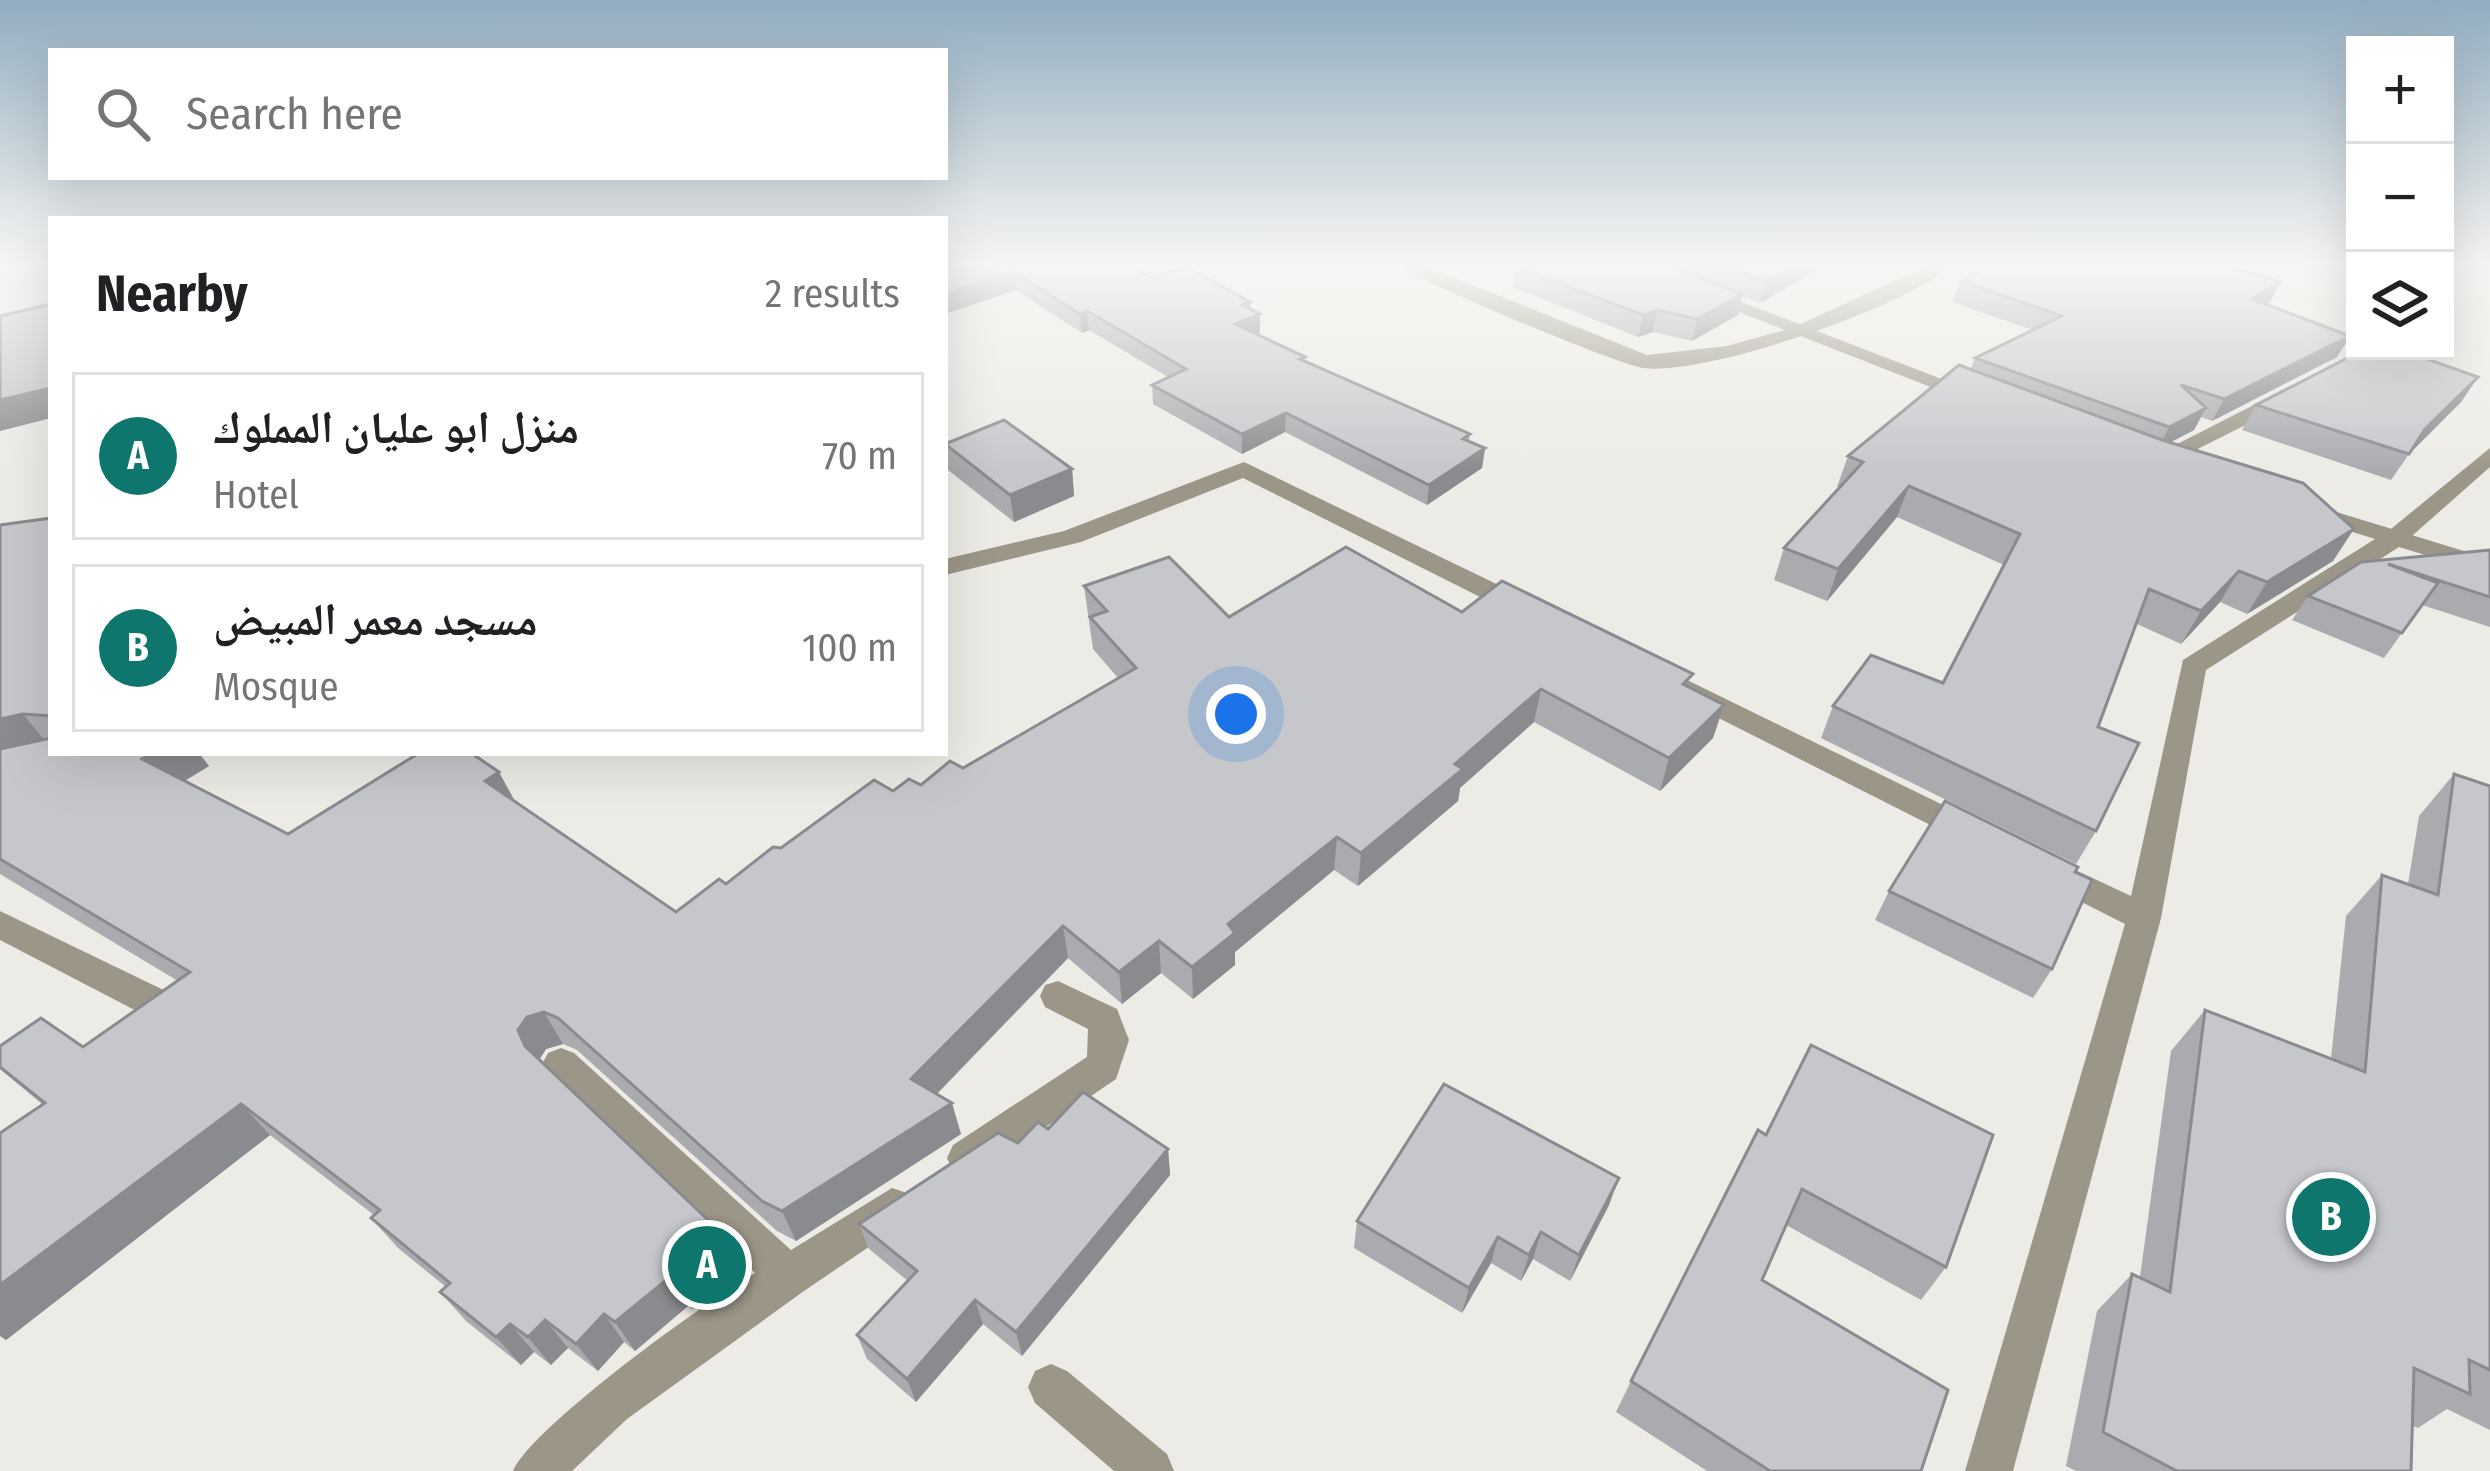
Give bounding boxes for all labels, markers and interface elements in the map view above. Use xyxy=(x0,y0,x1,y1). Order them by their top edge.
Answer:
map controls xyxy=(2346,36,2454,360)
button: + xyxy=(2346,36,2454,144)
search box xyxy=(48,48,948,180)
icon: search xyxy=(90,81,156,147)
text: Search here xyxy=(186,87,403,141)
button: − xyxy=(2346,144,2454,252)
button: layers xyxy=(2346,252,2454,360)
text: Nearby xyxy=(96,263,248,325)
text: 2 results xyxy=(765,271,900,317)
text: منزل ابو عليان المملوك xyxy=(213,401,579,455)
text: A xyxy=(127,433,149,479)
text: 70 m xyxy=(822,433,897,479)
text: Hotel xyxy=(213,472,299,518)
text: مسجد معمر المبيض xyxy=(213,593,537,647)
text: B xyxy=(127,625,149,671)
text: 100 m xyxy=(802,625,897,671)
text: Mosque xyxy=(213,664,338,710)
your location xyxy=(1206,684,1266,744)
pin: B xyxy=(2292,1172,2370,1262)
pin: A xyxy=(668,1220,746,1310)

